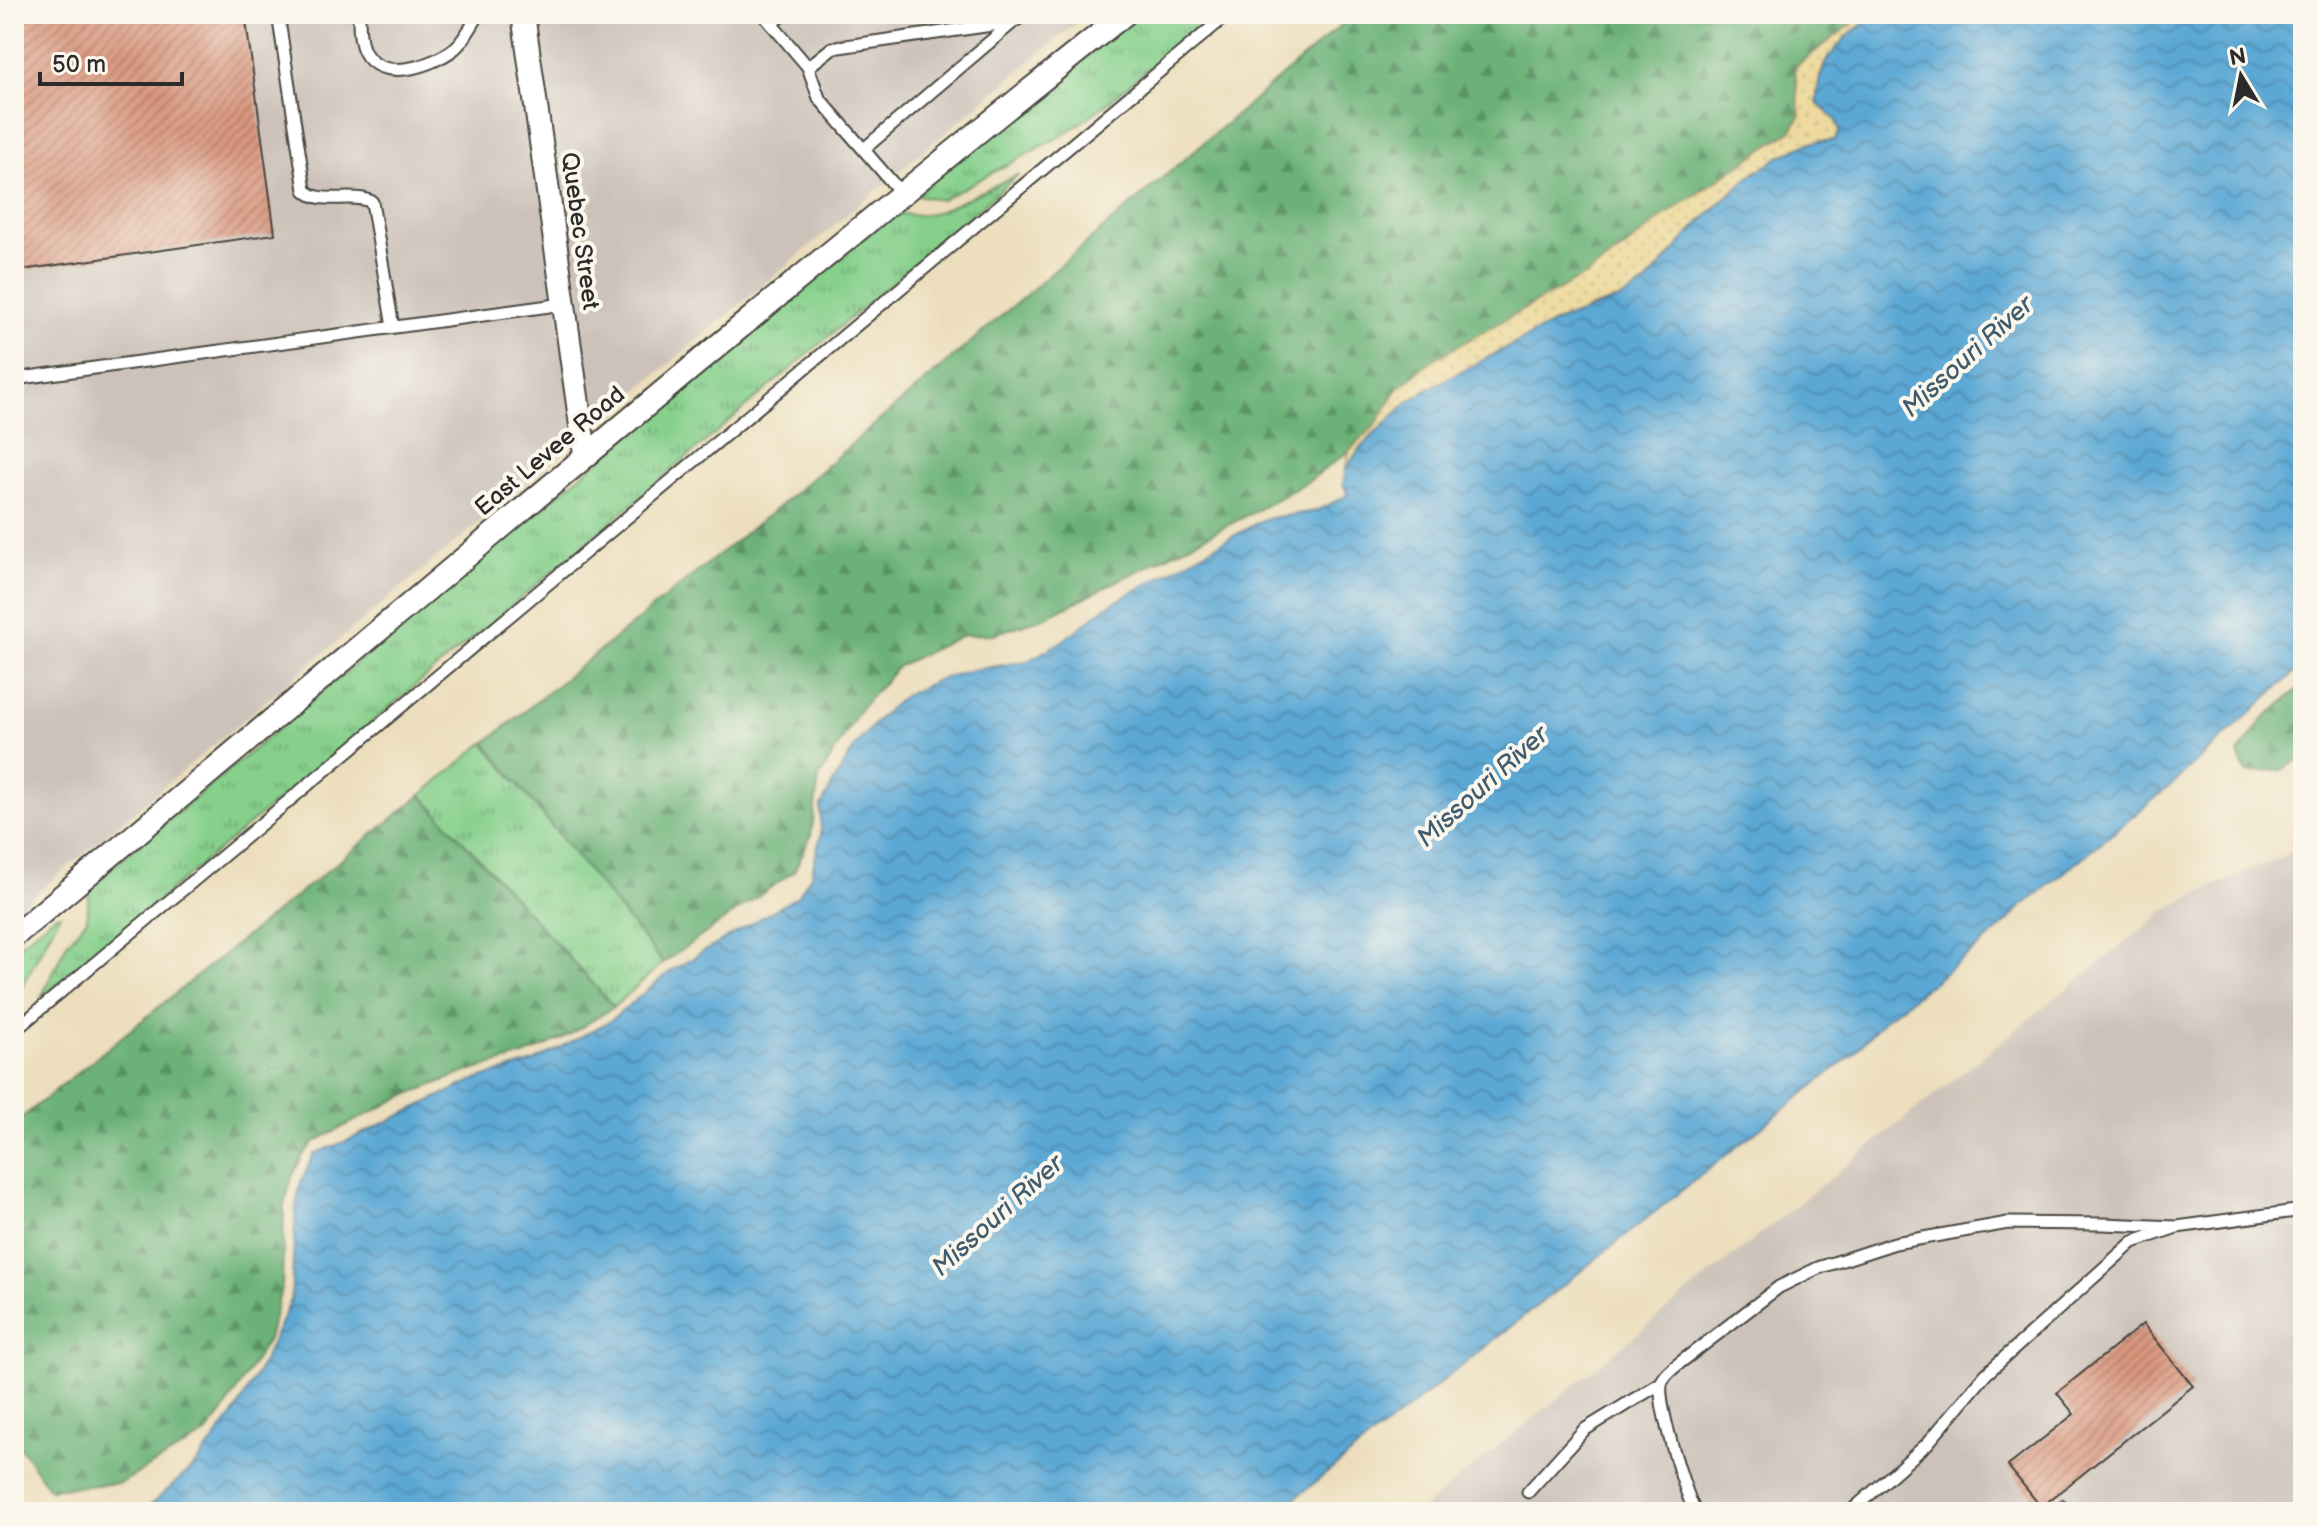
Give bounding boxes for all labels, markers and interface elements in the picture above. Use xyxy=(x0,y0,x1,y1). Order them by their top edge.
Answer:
scale bar xyxy=(40,36,182,86)
north arrow xyxy=(2201,36,2281,116)
text: N xyxy=(2227,43,2248,73)
text: 50 m xyxy=(52,50,106,79)
street label: Quebec Street xyxy=(555,150,605,312)
water label: Missouri River xyxy=(1896,289,2041,424)
street label: East Levee Road xyxy=(469,380,631,522)
water label: Missouri River xyxy=(1411,719,1556,854)
water label: Missouri River xyxy=(926,1148,1071,1283)

